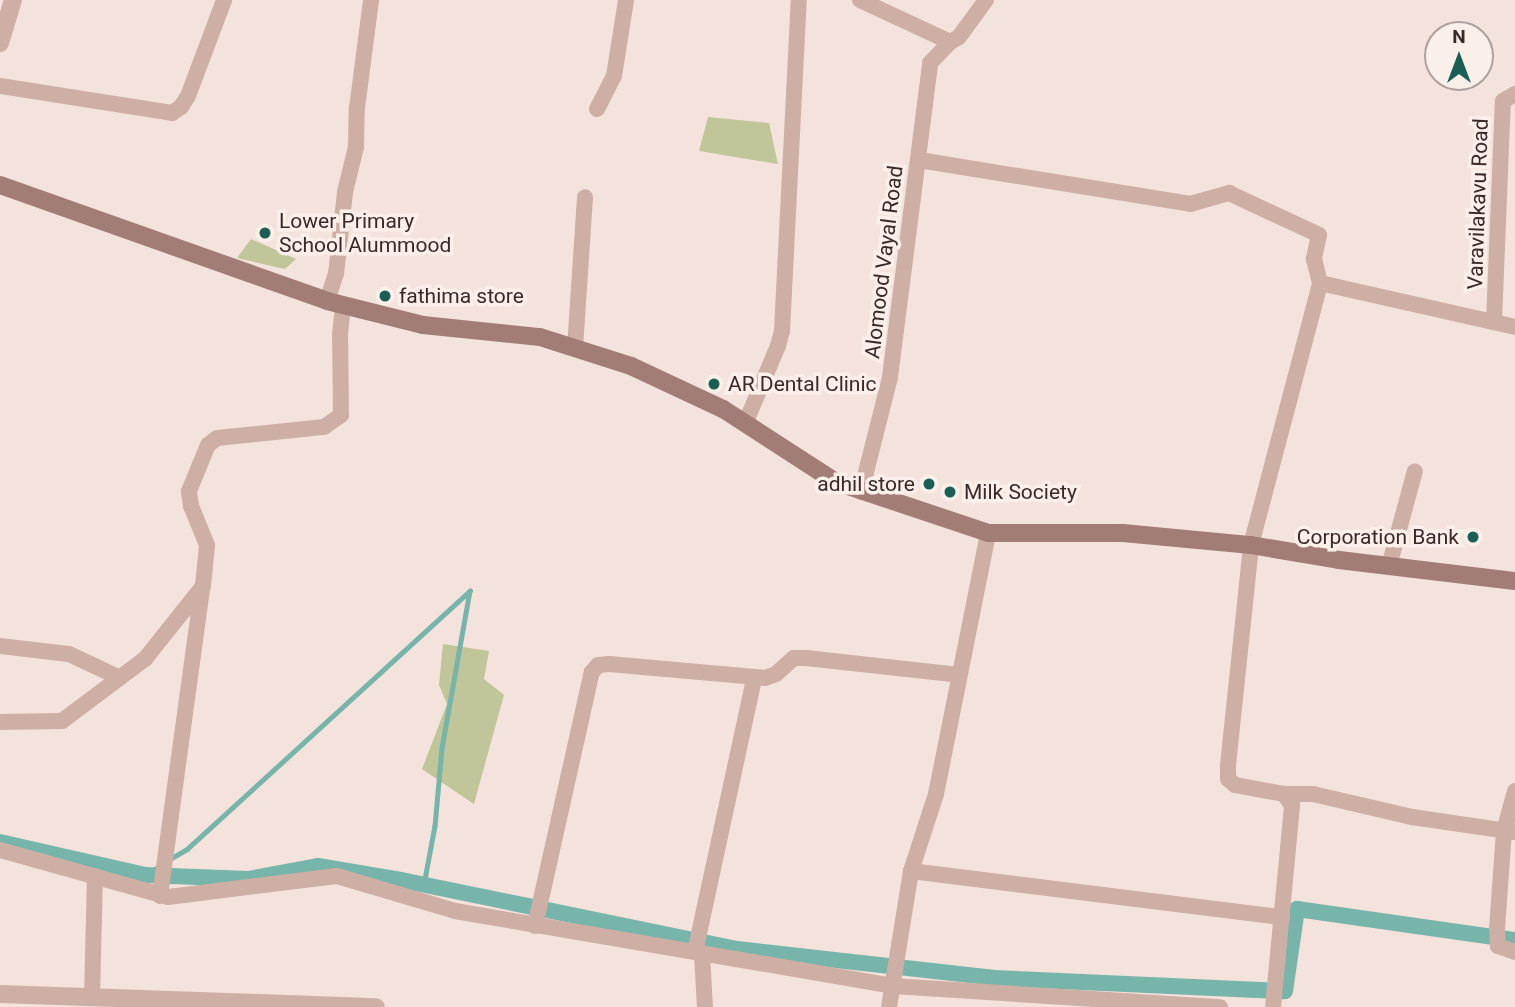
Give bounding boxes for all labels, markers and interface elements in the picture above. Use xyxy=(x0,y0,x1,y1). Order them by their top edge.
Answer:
north arrow xyxy=(1424,21,1494,91)
text: N xyxy=(1452,25,1466,48)
street label: Varavilakavu Road xyxy=(1462,118,1494,290)
street label: Alomood Vayal Road xyxy=(860,164,908,360)
place label: Lower Primary School Alummood xyxy=(279,208,451,258)
marker: Lower Primary School Alummood xyxy=(257,225,273,241)
place label: fathima store xyxy=(399,283,524,309)
marker: fathima store xyxy=(377,288,393,304)
place label: AR Dental Clinic xyxy=(728,371,877,397)
marker: AR Dental Clinic xyxy=(706,376,722,392)
place label: adhil store xyxy=(817,471,915,497)
marker: adhil store xyxy=(921,476,937,492)
place label: Milk Society xyxy=(964,479,1077,505)
marker: Milk Society xyxy=(942,484,958,500)
place label: Corporation Bank xyxy=(1297,524,1459,550)
marker: Corporation Bank xyxy=(1465,529,1481,545)

